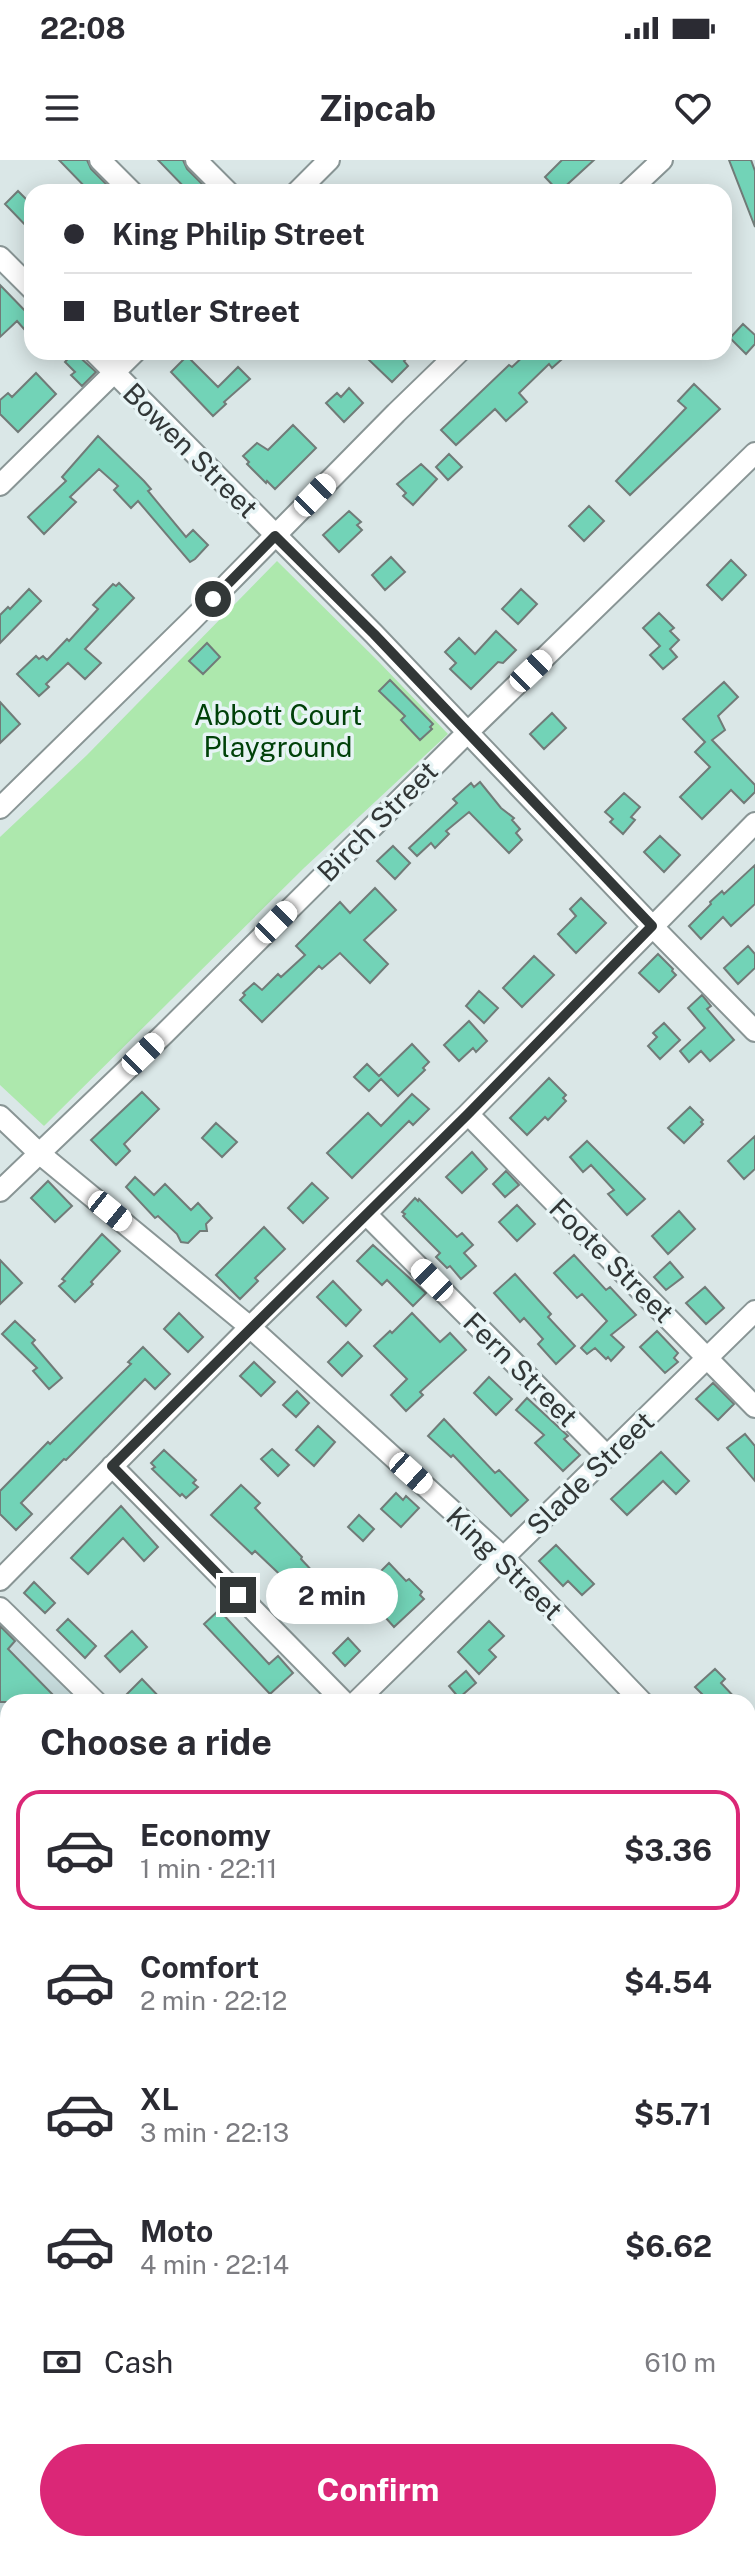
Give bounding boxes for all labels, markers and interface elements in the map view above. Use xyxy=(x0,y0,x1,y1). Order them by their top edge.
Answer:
text: 22:08 xyxy=(40,10,126,46)
icon: menu xyxy=(40,86,84,130)
icon: heart xyxy=(671,86,715,130)
text: Zipcab xyxy=(319,87,436,129)
text: King Philip Street xyxy=(112,216,365,252)
text: Butler Street xyxy=(112,293,300,329)
street label: Bowen Street xyxy=(117,376,265,524)
car xyxy=(290,469,340,521)
route start xyxy=(195,581,231,617)
car xyxy=(505,646,557,696)
park label: Abbott Court Playground xyxy=(194,698,362,763)
street label: Birch Street xyxy=(310,754,444,888)
car xyxy=(251,897,301,947)
car xyxy=(117,1029,169,1079)
car xyxy=(84,1187,136,1235)
street label: Foote Street xyxy=(543,1191,681,1329)
car xyxy=(407,1255,457,1305)
street label: Fern Street xyxy=(457,1305,585,1433)
street label: Slade Street xyxy=(520,1404,660,1542)
car xyxy=(385,1448,437,1498)
street label: King Street xyxy=(440,1500,570,1626)
callout: 2 min xyxy=(266,1567,398,1623)
route end xyxy=(220,1577,256,1613)
text: 2 min xyxy=(298,1580,366,1611)
text: Choose a ride xyxy=(40,1721,272,1763)
icon: car xyxy=(44,1814,116,1886)
text: Economy xyxy=(140,1817,271,1853)
text: $3.36 xyxy=(624,1832,712,1868)
text: 1 min · 22:11 xyxy=(140,1853,277,1884)
icon: car xyxy=(44,1946,116,2018)
text: Comfort xyxy=(140,1949,259,1985)
text: $4.54 xyxy=(624,1964,712,2000)
text: 2 min · 22:12 xyxy=(140,1985,287,2016)
icon: car xyxy=(44,2078,116,2150)
text: XL xyxy=(140,2081,179,2117)
text: $5.71 xyxy=(634,2096,712,2132)
text: 3 min · 22:13 xyxy=(140,2117,289,2148)
icon: car xyxy=(44,2210,116,2282)
text: Moto xyxy=(140,2213,213,2249)
text: $6.62 xyxy=(625,2228,712,2264)
text: 4 min · 22:14 xyxy=(140,2249,289,2280)
icon: cash xyxy=(40,2340,84,2384)
text: Cash xyxy=(104,2344,173,2380)
text: 610 m xyxy=(645,2347,716,2378)
button: Confirm xyxy=(40,2444,716,2536)

